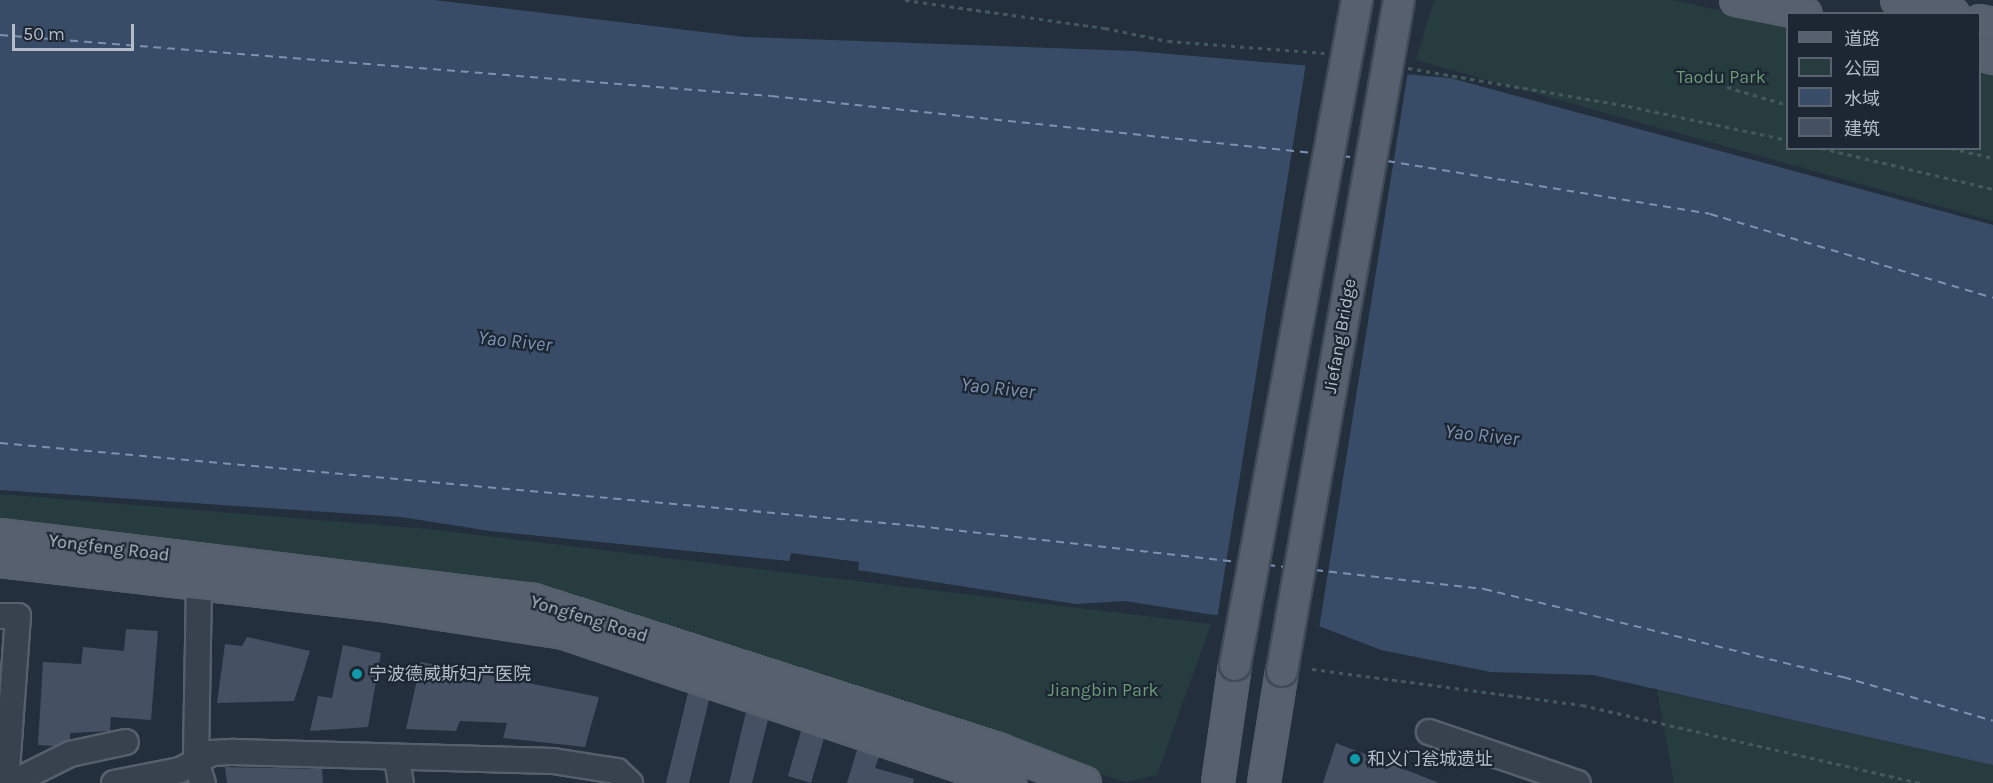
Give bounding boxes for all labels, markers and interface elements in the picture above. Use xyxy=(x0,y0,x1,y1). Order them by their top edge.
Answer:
scale bar xyxy=(15,12,136,50)
legend xyxy=(1786,12,1981,150)
text: 50 m xyxy=(23,23,65,45)
text: 道路 xyxy=(1844,28,1880,50)
text: 公园 xyxy=(1844,58,1880,80)
park label: Taodu Park xyxy=(1676,66,1766,88)
text: 水域 xyxy=(1844,88,1880,110)
text: 建筑 xyxy=(1844,118,1880,140)
street label: Jiefang Bridge xyxy=(1319,277,1361,395)
water label: Yao River xyxy=(477,325,553,357)
water label: Yao River xyxy=(960,372,1036,404)
water label: Yao River xyxy=(1444,419,1520,451)
street label: Yongfeng Road xyxy=(47,530,171,566)
street label: Yongfeng Road xyxy=(528,591,650,647)
place label: 宁波德威斯妇产医院 xyxy=(369,663,531,685)
marker: 宁波德威斯妇产医院 xyxy=(350,667,364,681)
park label: Jiangbin Park xyxy=(1047,679,1159,701)
place label: 和义门瓮城遗址 xyxy=(1367,748,1493,770)
marker: 和义门瓮城遗址 xyxy=(1348,752,1362,766)

